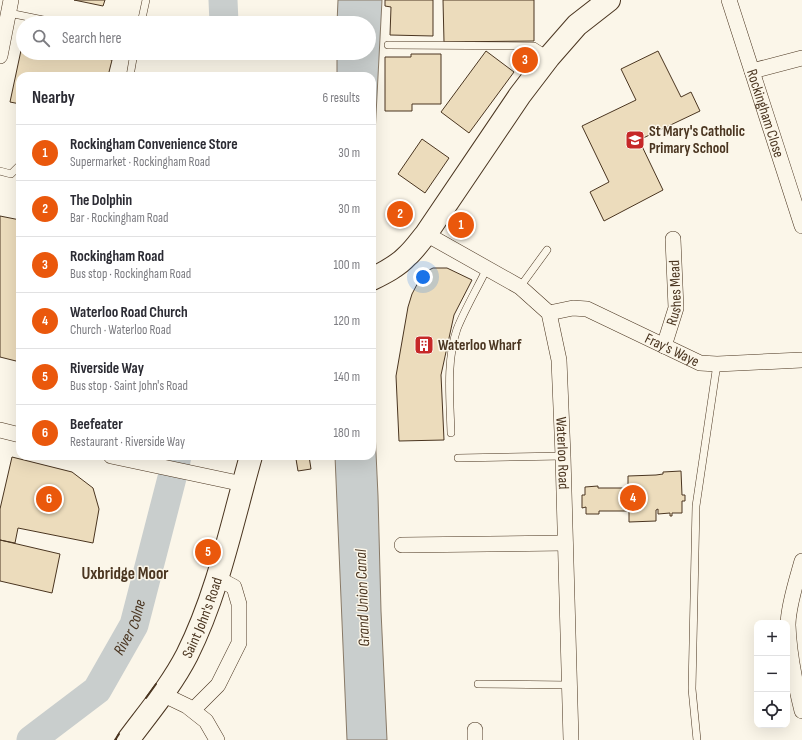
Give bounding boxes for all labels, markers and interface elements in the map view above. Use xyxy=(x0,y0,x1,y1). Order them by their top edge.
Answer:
search box xyxy=(16,16,376,60)
icon: search xyxy=(30,27,52,49)
text: Search here xyxy=(62,29,122,48)
pin: 3 xyxy=(512,45,538,75)
street label: Rockingham Close xyxy=(742,67,789,160)
text: Nearby xyxy=(32,88,75,108)
text: 6 results xyxy=(322,90,360,106)
place label: St Mary's Catholic Primary School xyxy=(649,122,745,158)
school or university icon: St Mary's Catholic Primary School xyxy=(624,129,646,151)
text: Rockingham Convenience Store xyxy=(70,135,238,154)
text: 1 xyxy=(42,145,48,161)
text: 30 m xyxy=(338,145,360,161)
text: Supermarket · Rockingham Road xyxy=(70,154,210,170)
text: The Dolphin xyxy=(70,191,132,210)
pin: 2 xyxy=(387,199,413,229)
text: 2 xyxy=(42,201,48,217)
text: 30 m xyxy=(338,201,360,217)
text: Bar · Rockingham Road xyxy=(70,210,169,226)
pin: 1 xyxy=(448,210,474,240)
text: Rockingham Road xyxy=(70,247,164,266)
text: 3 xyxy=(42,257,48,273)
text: 100 m xyxy=(333,257,360,273)
street label: Rushes Mead xyxy=(662,260,685,328)
text: Bus stop · Rockingham Road xyxy=(70,266,191,282)
your location xyxy=(413,267,433,287)
text: Waterloo Road Church xyxy=(70,303,188,322)
text: 4 xyxy=(42,313,48,329)
text: 120 m xyxy=(334,313,360,329)
text: Church · Waterloo Road xyxy=(70,322,171,338)
street label: Fray's Waye xyxy=(642,329,703,371)
building icon: Waterloo Wharf xyxy=(413,334,435,356)
place label: Waterloo Wharf xyxy=(438,336,522,355)
text: Riverside Way xyxy=(70,359,144,378)
text: 5 xyxy=(42,369,48,385)
text: 140 m xyxy=(334,369,360,385)
text: Bus stop · Saint John's Road xyxy=(70,378,188,394)
text: Beefeater xyxy=(70,415,123,434)
street label: Waterloo Road xyxy=(552,416,573,490)
text: 6 xyxy=(42,425,48,441)
text: 180 m xyxy=(334,425,360,441)
text: Restaurant · Riverside Way xyxy=(70,434,185,450)
pin: 4 xyxy=(620,483,646,513)
pin: 6 xyxy=(36,484,62,514)
pin: 5 xyxy=(195,537,221,567)
water label: Grand Union Canal xyxy=(352,548,374,647)
district label: Uxbridge Moor xyxy=(81,564,169,584)
street label: Saint John's Road xyxy=(177,575,226,661)
water label: River Colne xyxy=(109,597,150,659)
map controls xyxy=(754,620,790,728)
button: + xyxy=(754,620,790,656)
button: − xyxy=(754,656,790,692)
button: locate xyxy=(754,692,790,728)

